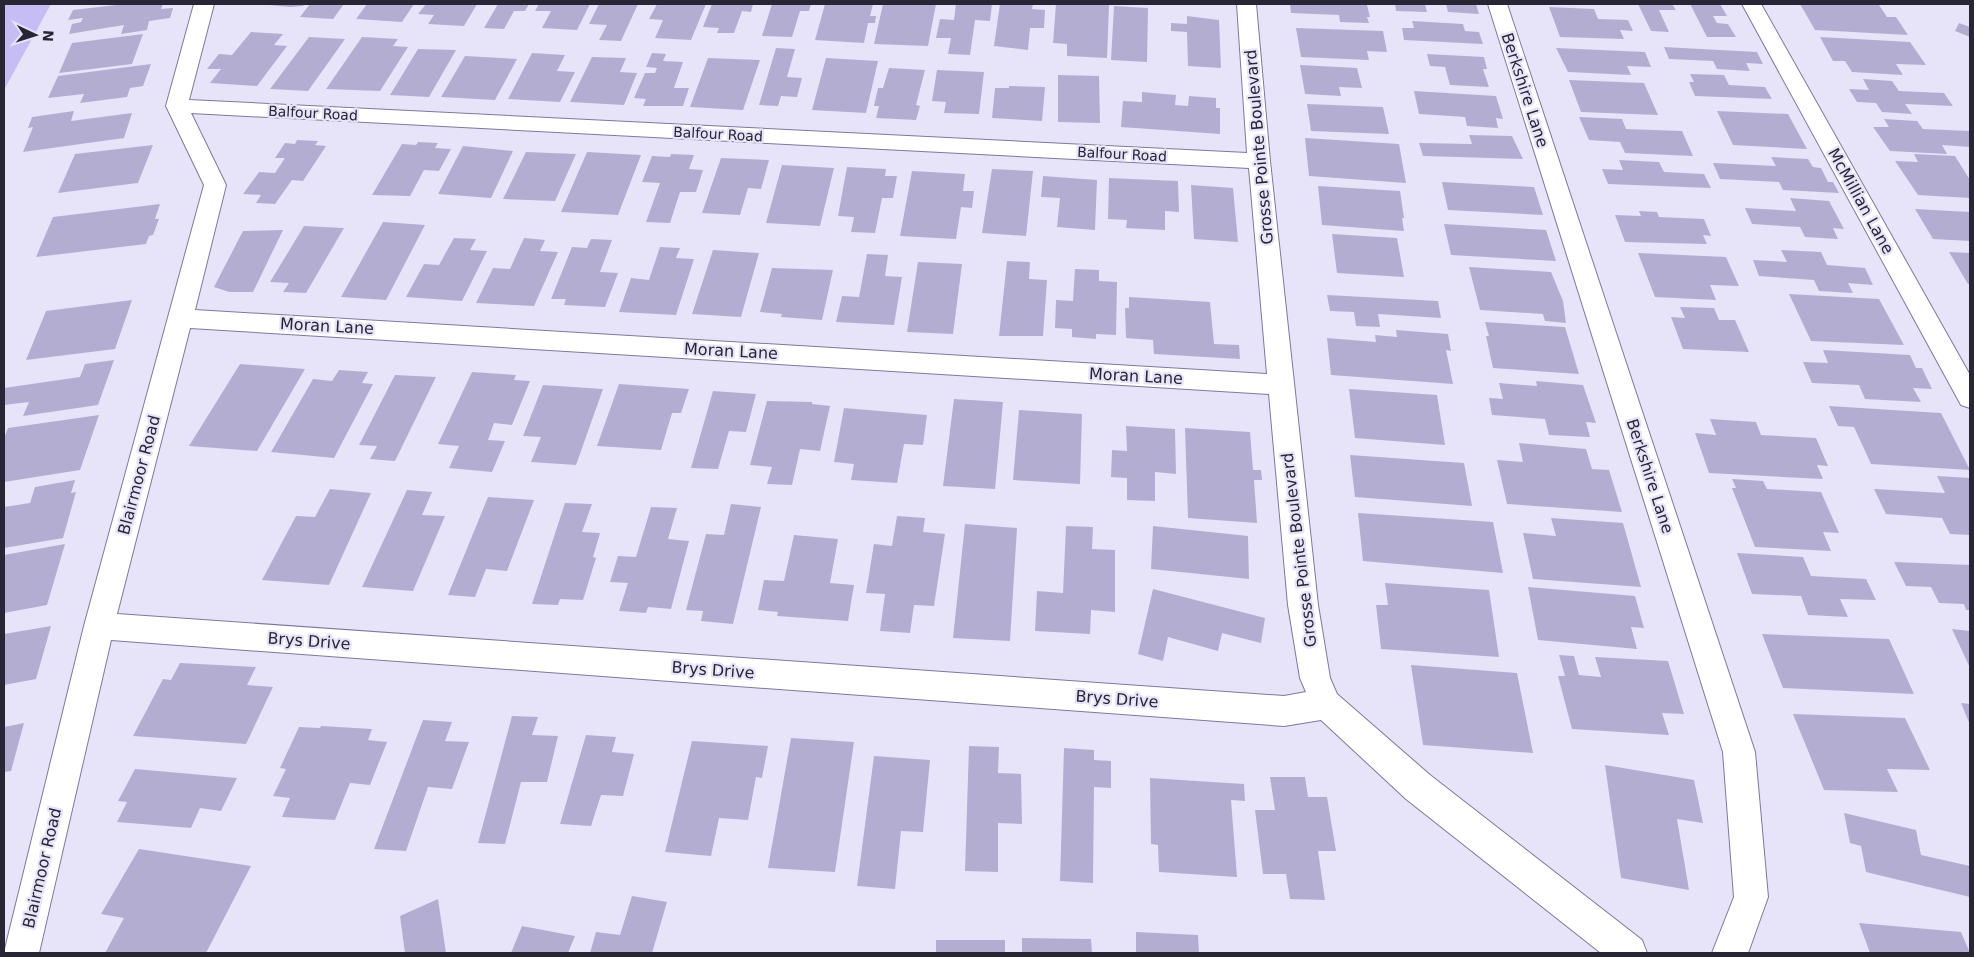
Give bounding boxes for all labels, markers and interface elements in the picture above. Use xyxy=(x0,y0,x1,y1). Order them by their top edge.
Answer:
north arrow xyxy=(10,10,60,60)
text: N xyxy=(40,30,56,42)
street label: Berkshire Lane xyxy=(1498,30,1552,150)
street label: Grosse Pointe Boulevard xyxy=(1241,49,1277,245)
street label: Balfour Road xyxy=(268,103,358,123)
street label: Balfour Road xyxy=(673,124,763,144)
street label: Balfour Road xyxy=(1077,144,1167,164)
street label: McMillian Lane xyxy=(1824,145,1898,257)
street label: Moran Lane xyxy=(280,314,374,338)
street label: Moran Lane xyxy=(684,339,778,363)
street label: Moran Lane xyxy=(1089,364,1183,388)
street label: Blairmoor Road xyxy=(114,413,164,537)
street label: Berkshire Lane xyxy=(1623,416,1677,536)
street label: Grosse Pointe Boulevard xyxy=(1278,452,1320,648)
street label: Brys Drive xyxy=(267,629,351,653)
street label: Brys Drive xyxy=(671,658,755,682)
street label: Brys Drive xyxy=(1075,687,1159,711)
street label: Blairmoor Road xyxy=(19,806,65,930)

